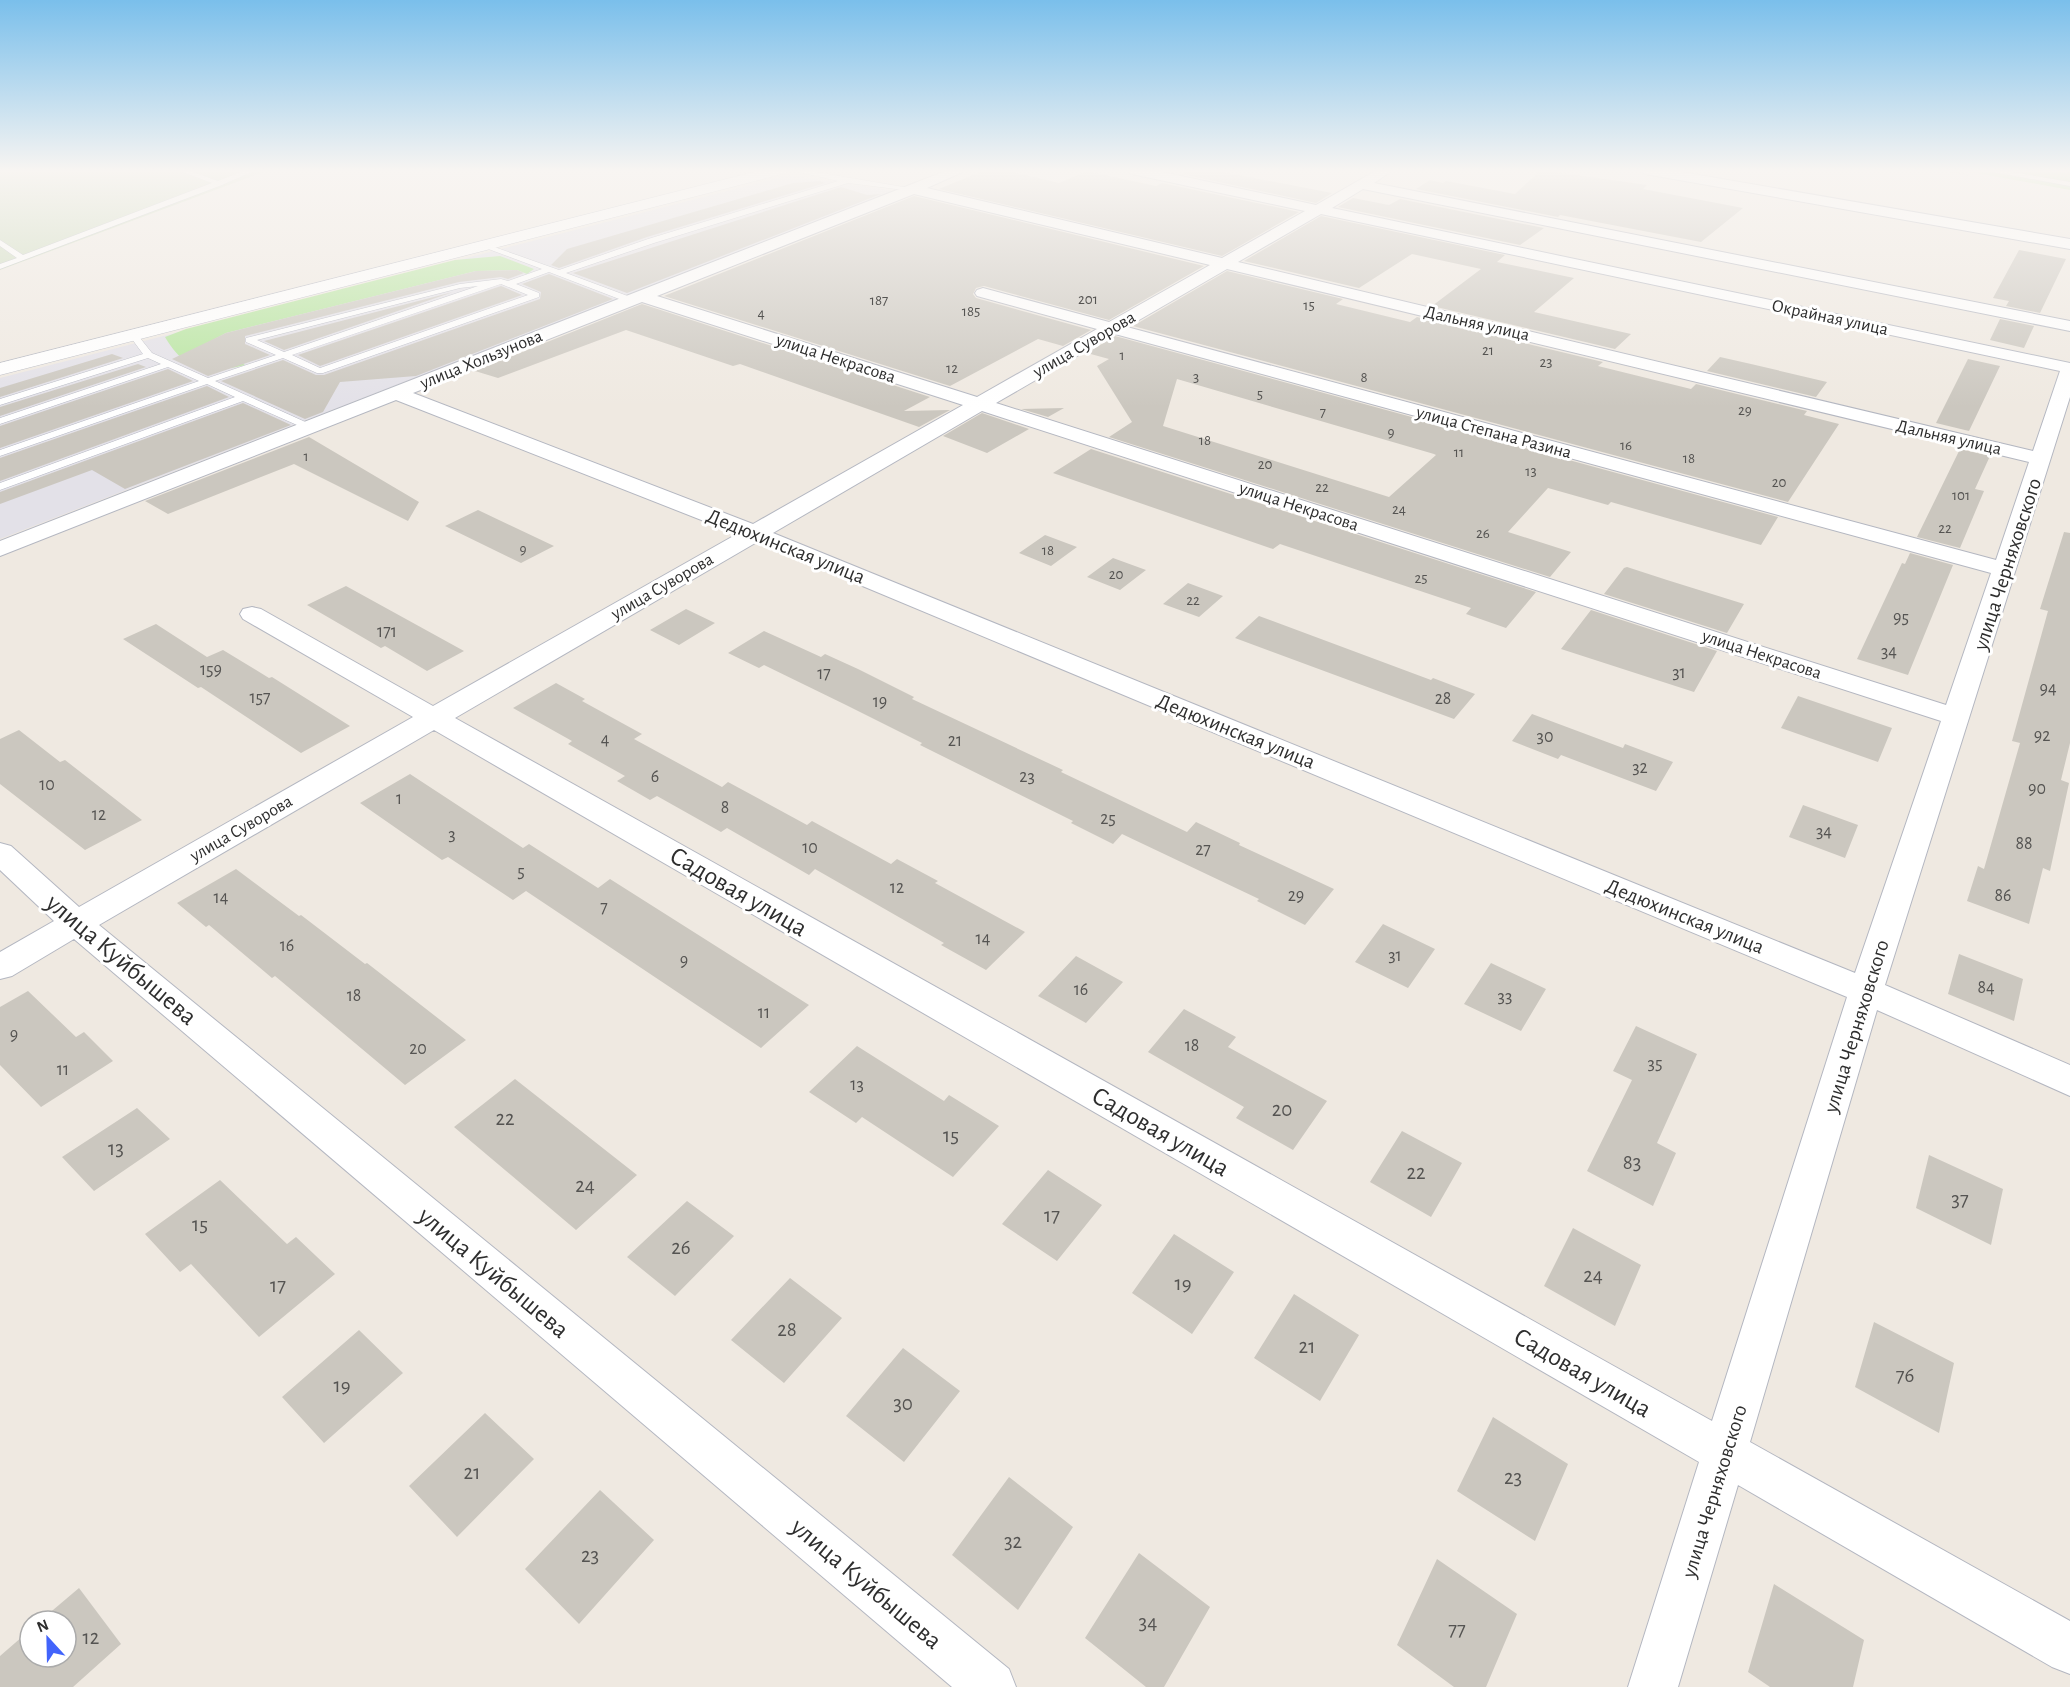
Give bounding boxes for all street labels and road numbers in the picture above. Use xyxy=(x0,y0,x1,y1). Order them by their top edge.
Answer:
street label: Окрайная улица xyxy=(1770,297,1890,339)
street label: Дальняя улица xyxy=(1422,303,1531,345)
street label: улица Суворова xyxy=(1029,308,1139,382)
street label: улица Хользунова xyxy=(417,327,545,393)
street label: улица Некрасова xyxy=(773,331,898,387)
street label: улица Степана Разина xyxy=(1413,403,1573,462)
street label: Дальняя улица xyxy=(1894,417,2003,459)
street label: улица Черняховского xyxy=(1969,476,2045,654)
street label: улица Некрасова xyxy=(1236,479,1361,535)
street label: Дедюхинская улица xyxy=(704,505,868,588)
street label: улица Суворова xyxy=(607,550,717,624)
street label: улица Некрасова xyxy=(1699,627,1824,683)
street label: Дедюхинская улица xyxy=(1154,690,1318,773)
street label: улица Суворова xyxy=(186,792,296,866)
street label: Садовая улица xyxy=(665,842,812,942)
street label: Дедюхинская улица xyxy=(1603,875,1767,958)
street label: улица Куйбышева xyxy=(40,889,202,1030)
street label: улица Черняховского xyxy=(1820,937,1893,1116)
street label: Садовая улица xyxy=(1087,1082,1234,1182)
street label: улица Куйбышева xyxy=(412,1202,574,1343)
street label: Садовая улица xyxy=(1509,1323,1656,1423)
street label: улица Черняховского xyxy=(1678,1402,1751,1581)
street label: улица Куйбышева xyxy=(785,1513,947,1654)

